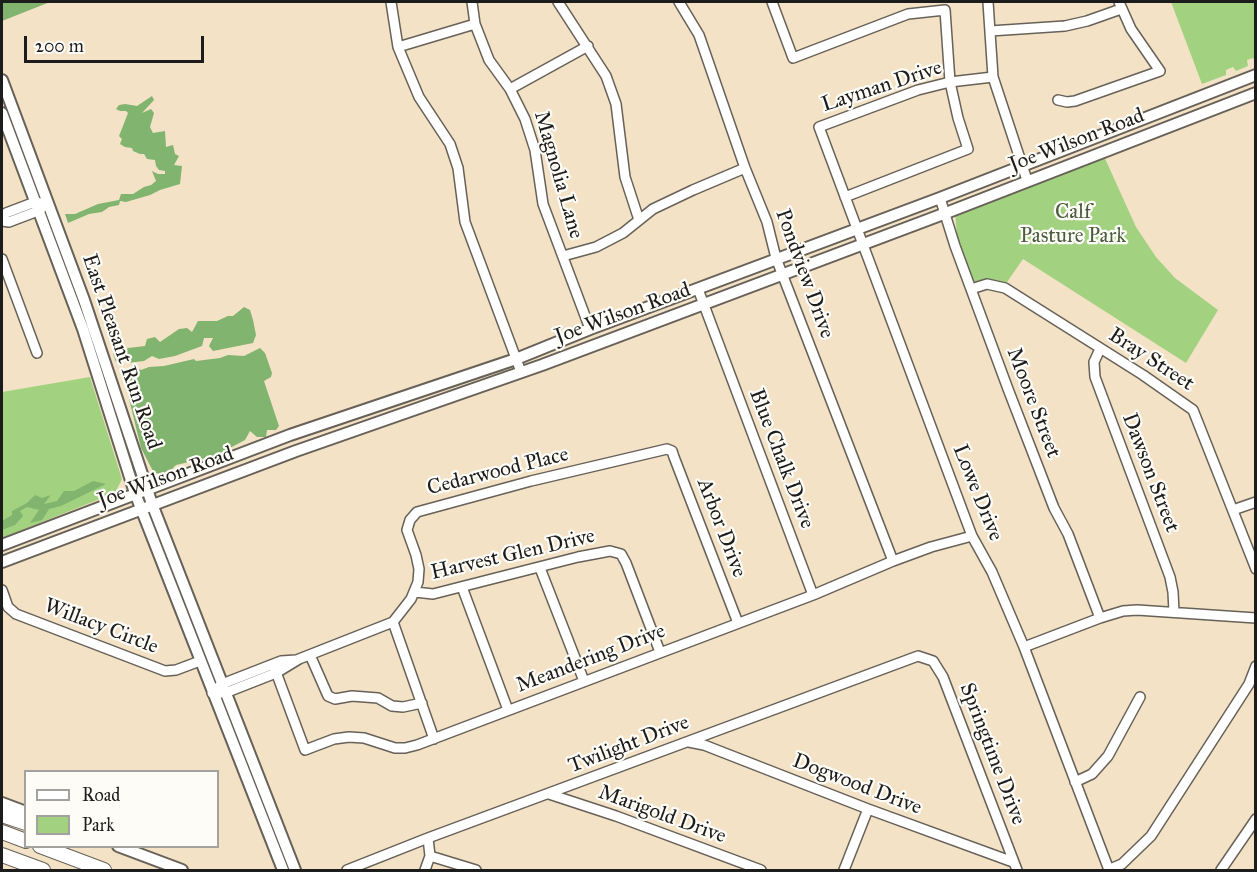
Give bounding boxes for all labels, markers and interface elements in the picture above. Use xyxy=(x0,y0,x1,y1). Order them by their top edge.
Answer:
scale bar xyxy=(27,24,207,62)
text: 200 m xyxy=(35,35,84,57)
street label: Layman Drive xyxy=(819,56,945,118)
street label: Joe Wilson Road xyxy=(1006,104,1148,178)
street label: Magnolia Lane xyxy=(528,108,588,242)
park label: Calf Pasture Park xyxy=(1020,200,1126,250)
street label: Pondview Drive xyxy=(769,206,839,342)
street label: East Pleasant Run Road xyxy=(76,251,166,453)
street label: Joe Wilson Road xyxy=(552,278,694,350)
street label: Bray Street xyxy=(1104,323,1198,397)
street label: Moore Street xyxy=(1000,344,1066,462)
street label: Blue Chalk Drive xyxy=(743,386,819,532)
street label: Dawson Street xyxy=(1116,410,1184,536)
street label: Lowe Drive xyxy=(946,441,1008,545)
street label: Joe Wilson Road xyxy=(95,442,237,514)
street label: Cedarwood Place xyxy=(425,442,571,502)
street label: Arbor Drive xyxy=(691,475,751,581)
street label: Harvest Glen Drive xyxy=(429,524,597,586)
street label: Willacy Circle xyxy=(40,594,162,660)
street label: Meandering Drive xyxy=(513,619,669,699)
street label: Springtime Drive xyxy=(953,680,1031,828)
street label: Twilight Drive xyxy=(565,710,693,780)
street label: Dogwood Drive xyxy=(789,749,925,821)
legend xyxy=(24,770,219,848)
street label: Marigold Drive xyxy=(595,780,729,850)
text: Road xyxy=(82,784,120,806)
text: Park xyxy=(82,814,115,836)

